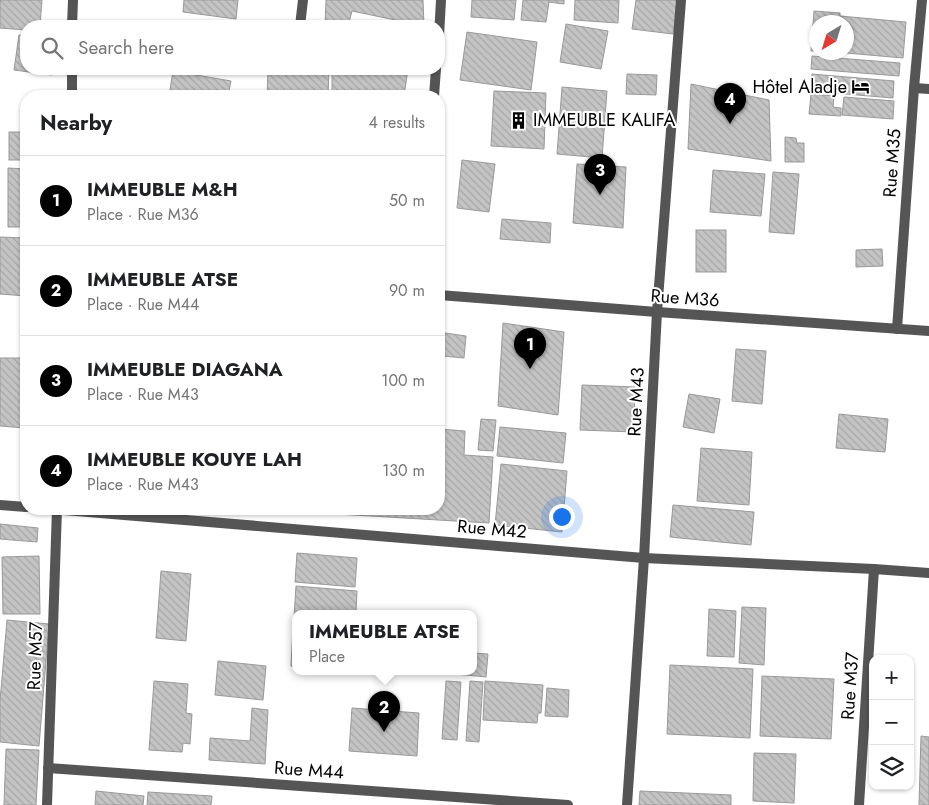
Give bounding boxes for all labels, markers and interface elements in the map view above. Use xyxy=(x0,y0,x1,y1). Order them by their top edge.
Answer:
north arrow xyxy=(809,15,854,60)
search box xyxy=(20,20,445,75)
icon: search xyxy=(38,34,66,62)
text: Search here xyxy=(78,34,174,61)
place label: Hôtel Aladje xyxy=(752,74,847,100)
hotel icon: Hôtel Aladje xyxy=(851,77,871,97)
pin: 4 xyxy=(714,83,746,124)
place label: IMMEUBLE KALIFA xyxy=(533,107,675,133)
text: Nearby xyxy=(40,108,112,138)
building icon: IMMEUBLE KALIFA xyxy=(509,110,529,130)
text: 4 results xyxy=(369,111,425,134)
street label: Rue M35 xyxy=(877,128,907,198)
pin: 3 xyxy=(584,154,616,195)
text: IMMEUBLE M&H xyxy=(87,176,238,203)
text: 1 xyxy=(52,189,60,212)
text: 50 m xyxy=(389,189,425,212)
text: Place · Rue M36 xyxy=(87,203,199,226)
text: IMMEUBLE ATSE xyxy=(87,266,238,293)
text: 2 xyxy=(51,279,61,302)
text: 90 m xyxy=(389,279,425,302)
street label: Rue M36 xyxy=(650,283,720,313)
text: Place · Rue M44 xyxy=(87,293,199,316)
pin: 1 xyxy=(514,328,546,369)
text: IMMEUBLE DIAGANA xyxy=(87,356,283,383)
street label: Rue M43 xyxy=(621,367,651,437)
text: 3 xyxy=(51,369,61,392)
text: 100 m xyxy=(381,369,425,392)
text: Place · Rue M43 xyxy=(87,383,199,406)
text: IMMEUBLE KOUYE LAH xyxy=(87,446,302,473)
text: 4 xyxy=(50,459,62,482)
text: 130 m xyxy=(382,459,425,482)
text: Place · Rue M43 xyxy=(87,473,199,496)
your location xyxy=(549,504,575,530)
street label: Rue M42 xyxy=(456,513,528,545)
popup xyxy=(292,610,477,675)
text: IMMEUBLE ATSE xyxy=(309,618,460,645)
street label: Rue M57 xyxy=(21,621,49,691)
text: Place xyxy=(309,645,345,668)
street label: Rue M37 xyxy=(835,651,865,721)
map controls xyxy=(869,655,914,790)
button: + xyxy=(869,655,914,700)
pin: 2 xyxy=(368,691,400,732)
button: − xyxy=(869,700,914,745)
button: layers xyxy=(869,745,914,790)
street label: Rue M44 xyxy=(273,755,345,785)

